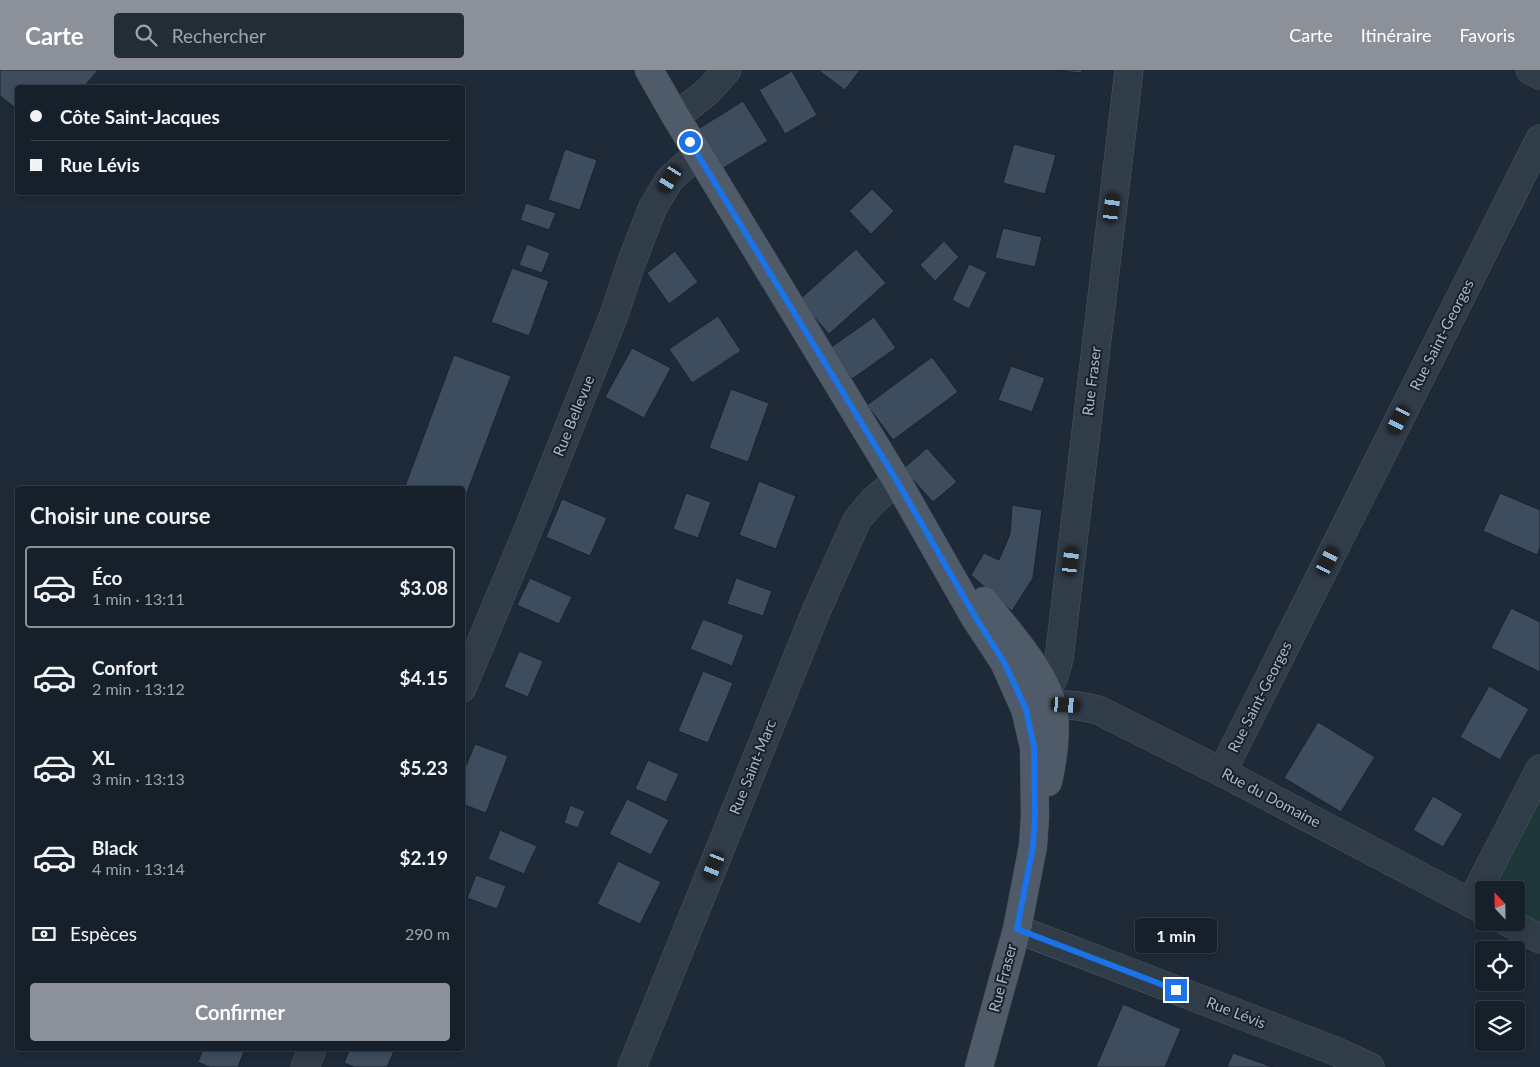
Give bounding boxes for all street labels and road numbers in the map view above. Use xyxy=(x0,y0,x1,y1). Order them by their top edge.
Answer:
street label: Rue Saint-Georges xyxy=(1405,276,1477,393)
street label: Rue Fraser xyxy=(1078,345,1104,417)
street label: Rue Bellevue xyxy=(549,373,597,459)
street label: Rue Saint-Georges xyxy=(1223,638,1295,755)
street label: Rue Saint-Marc xyxy=(725,716,779,817)
street label: Rue du Domaine xyxy=(1219,764,1324,831)
street label: Rue Fraser xyxy=(984,941,1020,1014)
street label: Rue Lévis xyxy=(1204,993,1269,1032)

